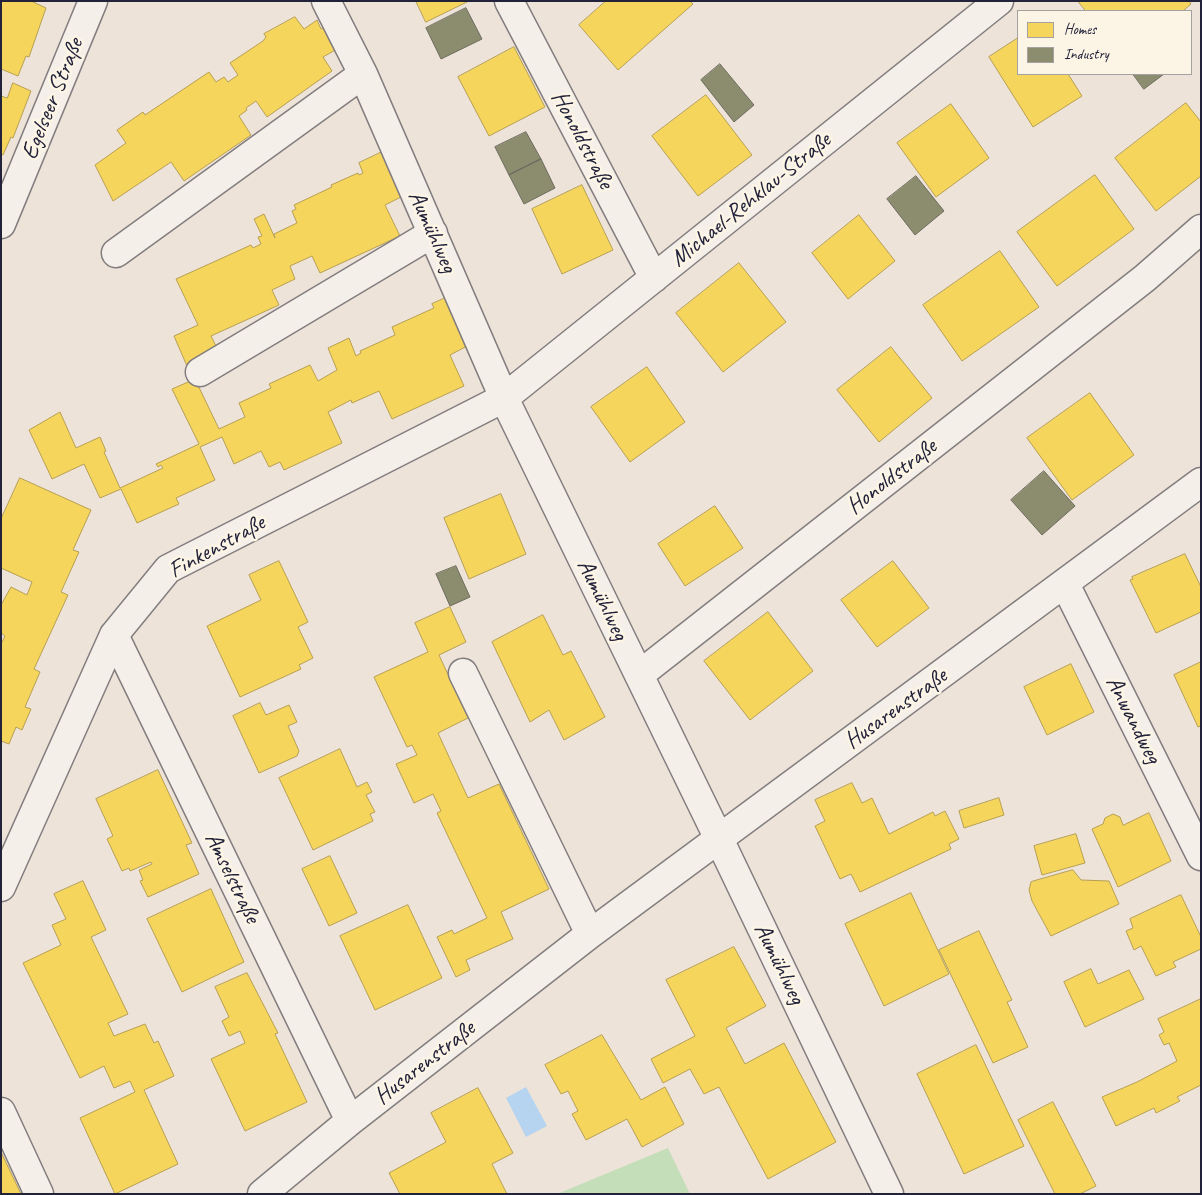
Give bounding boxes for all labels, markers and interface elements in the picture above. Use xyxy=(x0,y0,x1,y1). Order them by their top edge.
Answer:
legend xyxy=(1017,10,1192,75)
text: Homes xyxy=(1064,20,1096,39)
street label: Egelseer Straße xyxy=(16,34,90,164)
text: Industry xyxy=(1064,45,1109,64)
street label: Honoldstraße xyxy=(544,86,620,194)
street label: Michael-Rehklau-Straße xyxy=(665,126,837,274)
street label: Aumühlweg xyxy=(401,186,463,278)
street label: Honoldstraße xyxy=(841,433,943,521)
street label: Finkenstraße xyxy=(164,509,270,585)
street label: Aumühlweg xyxy=(570,555,634,645)
street label: Husarenstraße xyxy=(839,662,953,756)
street label: Anwandweg xyxy=(1099,671,1167,769)
street label: Amselstraße xyxy=(198,828,266,928)
street label: Aumühlweg xyxy=(747,919,811,1009)
street label: Husarenstraße xyxy=(369,1015,481,1111)

